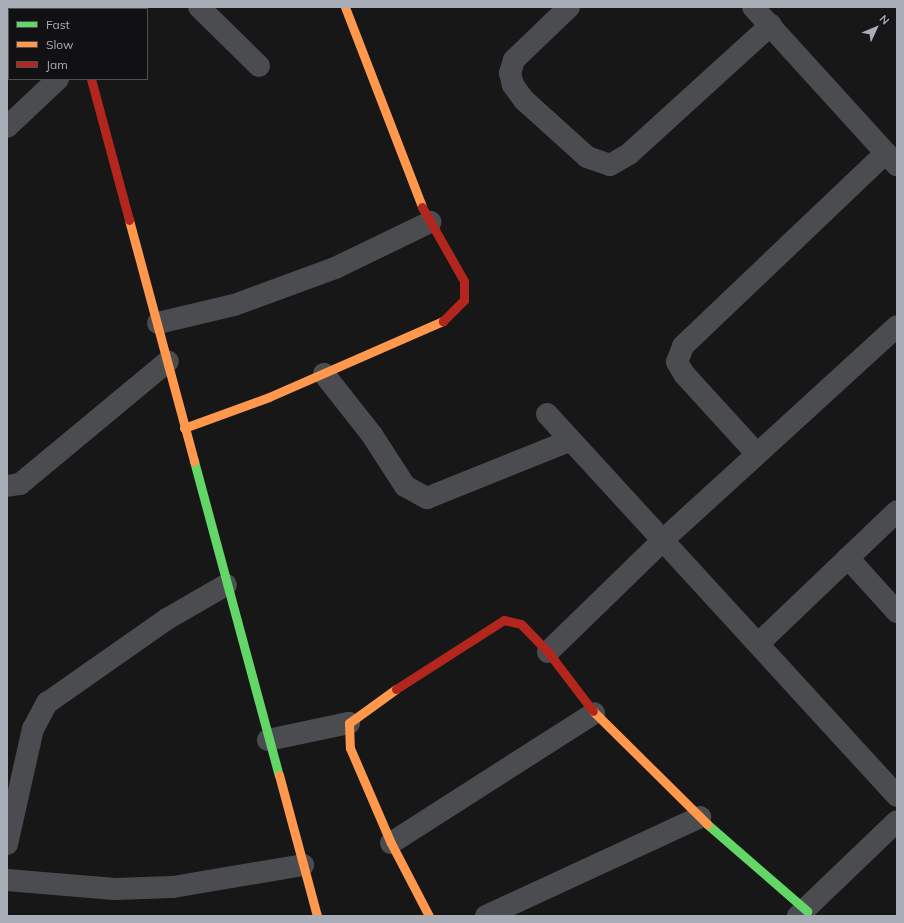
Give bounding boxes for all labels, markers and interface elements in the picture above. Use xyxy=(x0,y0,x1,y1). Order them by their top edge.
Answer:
legend xyxy=(8,8,148,80)
north arrow xyxy=(856,8,896,48)
text: N xyxy=(877,12,893,28)
text: Fast xyxy=(46,17,70,32)
text: Slow xyxy=(46,37,74,52)
text: Jam xyxy=(46,57,68,72)

